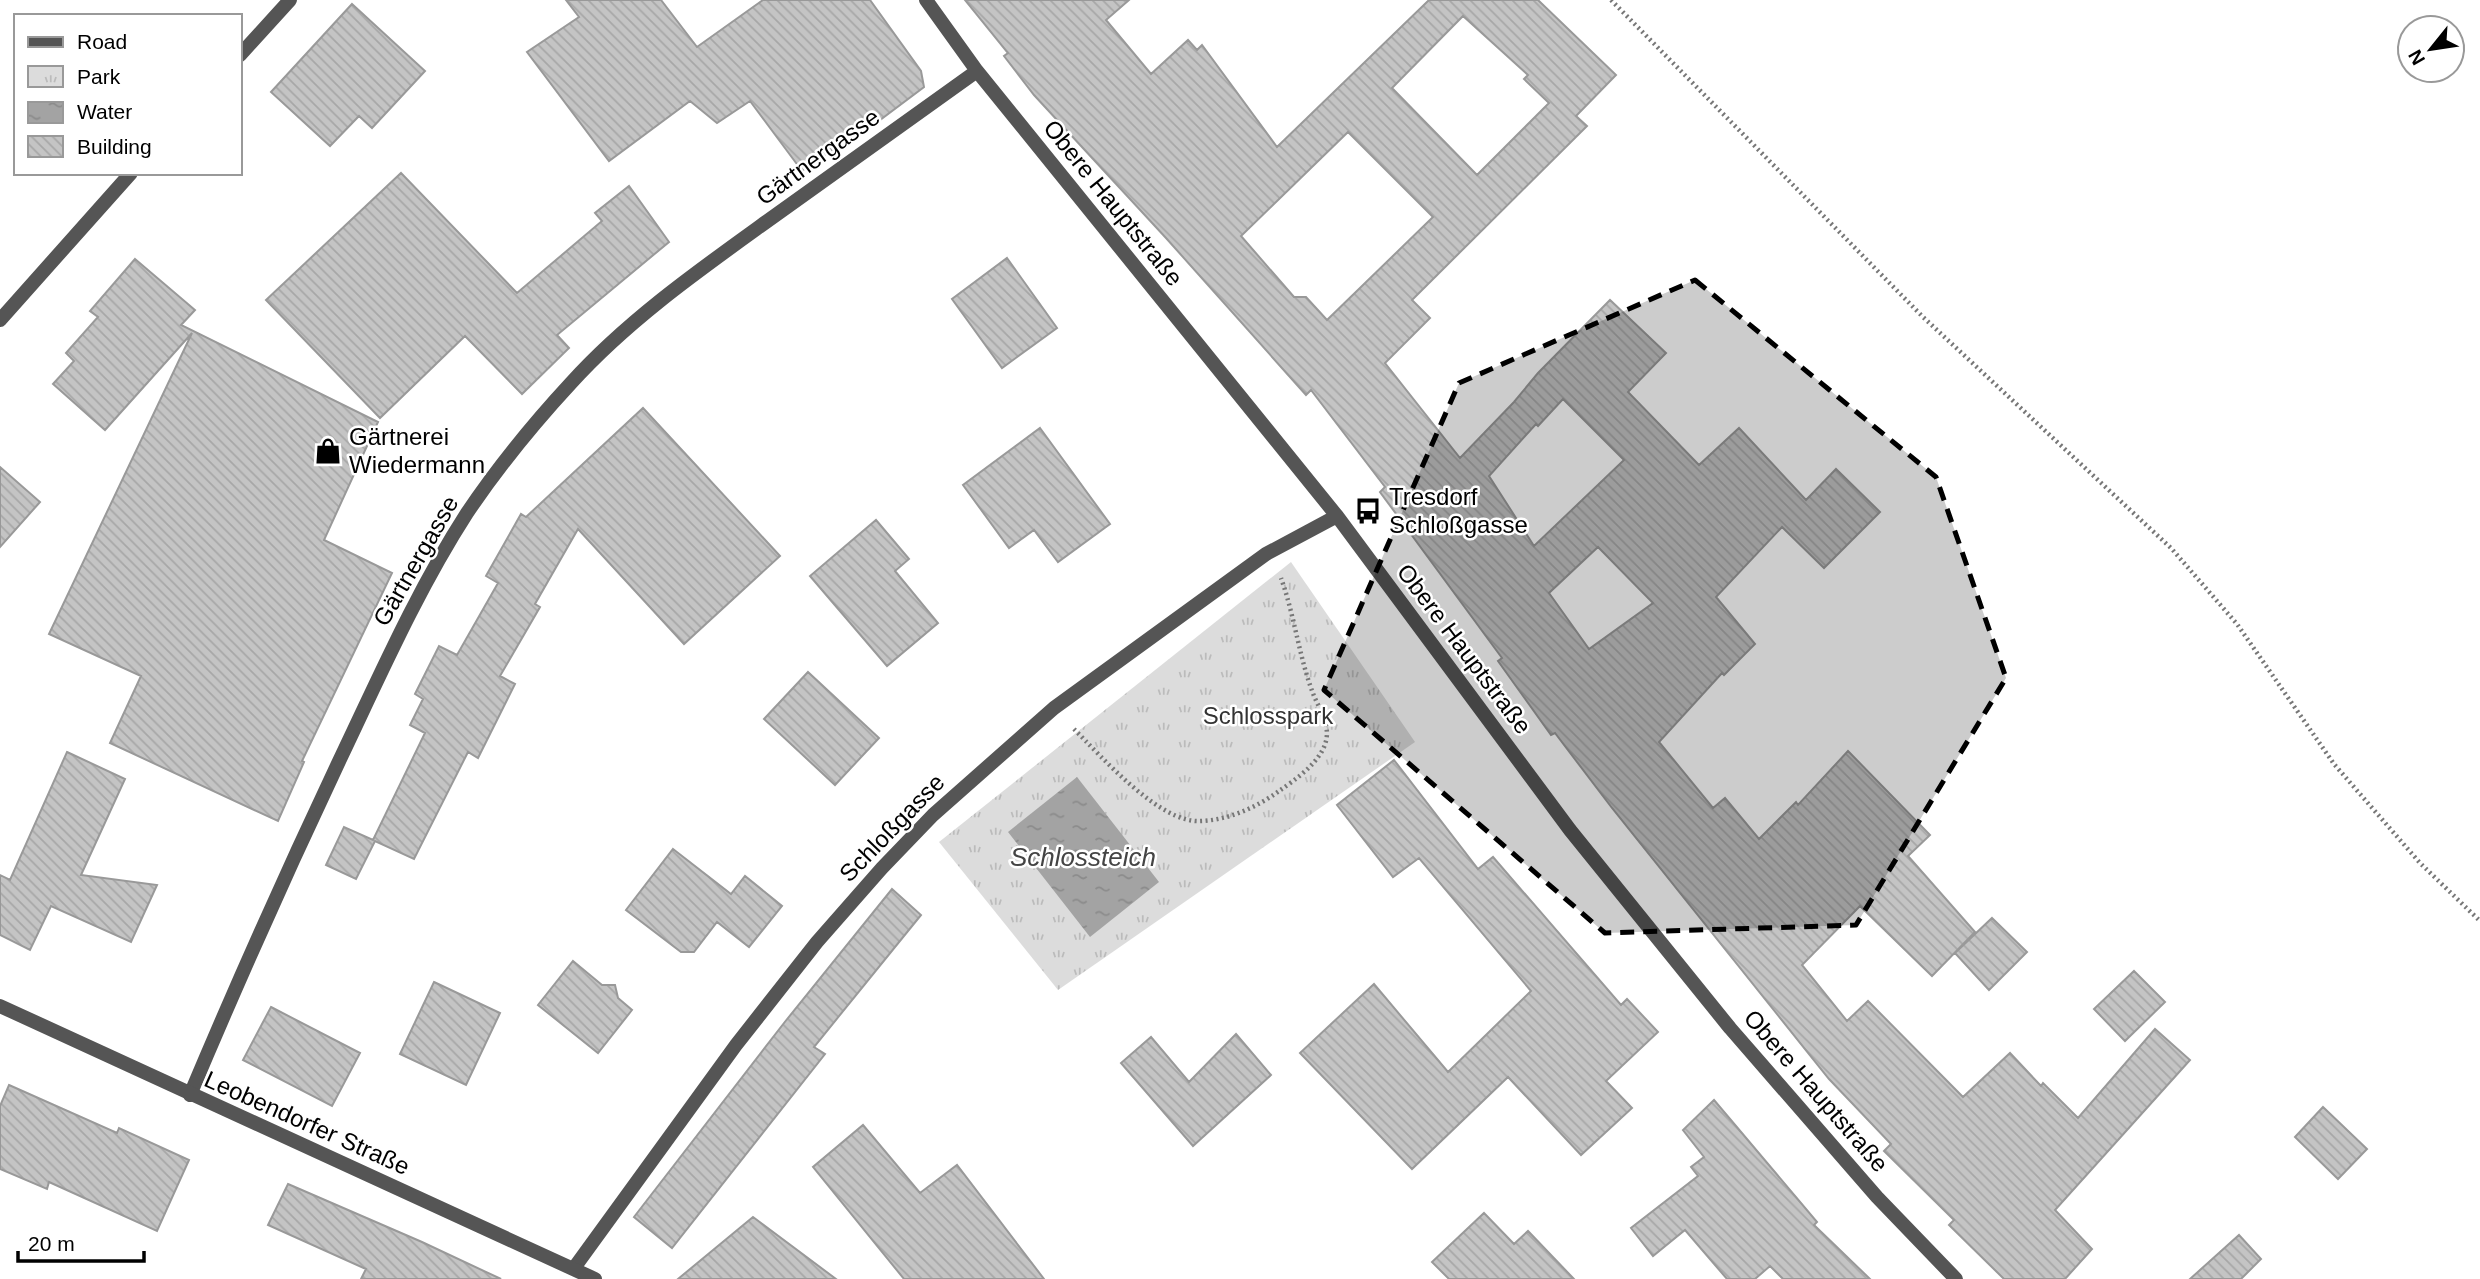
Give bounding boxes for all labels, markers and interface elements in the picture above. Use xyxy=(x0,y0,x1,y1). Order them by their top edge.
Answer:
legend xyxy=(14,14,242,175)
north arrow xyxy=(2396,14,2466,84)
text: Road xyxy=(77,30,127,53)
text: N xyxy=(2404,46,2429,68)
text: Park xyxy=(77,65,121,88)
text: Water xyxy=(77,100,132,123)
street label: Gärtnergasse xyxy=(751,103,884,210)
street label: Obere Hauptstraße xyxy=(1038,114,1189,291)
text: Building xyxy=(77,135,152,158)
place label: Gärtnerei Wiedermann xyxy=(349,423,485,478)
shop icon: Gärtnerei Wiedermann xyxy=(313,436,343,466)
place label: Tresdorf Schloßgasse xyxy=(1389,483,1528,538)
street label: Gärtnergasse xyxy=(368,491,464,630)
bus stop icon: Tresdorf Schloßgasse xyxy=(1353,496,1383,526)
street label: Obere Hauptstraße xyxy=(1392,559,1537,739)
park label: Schlosspark xyxy=(1203,702,1334,729)
street label: Schloßgasse xyxy=(834,768,950,887)
water label: Schlossteich xyxy=(1010,842,1156,872)
street label: Obere Hauptstraße xyxy=(1739,1004,1894,1177)
street label: Leobendorfer Straße xyxy=(201,1065,414,1180)
scale bar xyxy=(18,1220,144,1264)
text: 20 m xyxy=(28,1232,75,1255)

